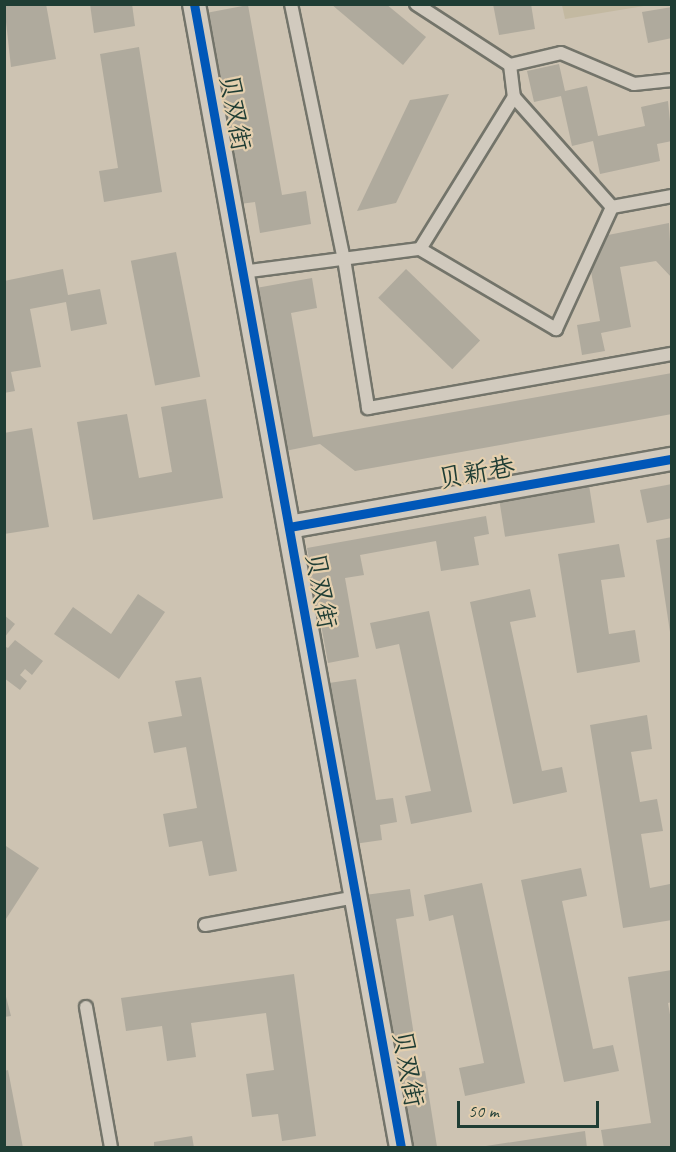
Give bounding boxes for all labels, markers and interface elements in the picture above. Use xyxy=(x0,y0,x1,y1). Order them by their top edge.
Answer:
street label: 贝双街 xyxy=(213,71,257,153)
street label: 贝新巷 xyxy=(435,451,517,495)
street label: 贝双街 xyxy=(299,549,343,631)
street label: 贝双街 xyxy=(386,1027,430,1109)
scale bar xyxy=(460,1089,602,1127)
text: 50 m xyxy=(468,1100,499,1122)

